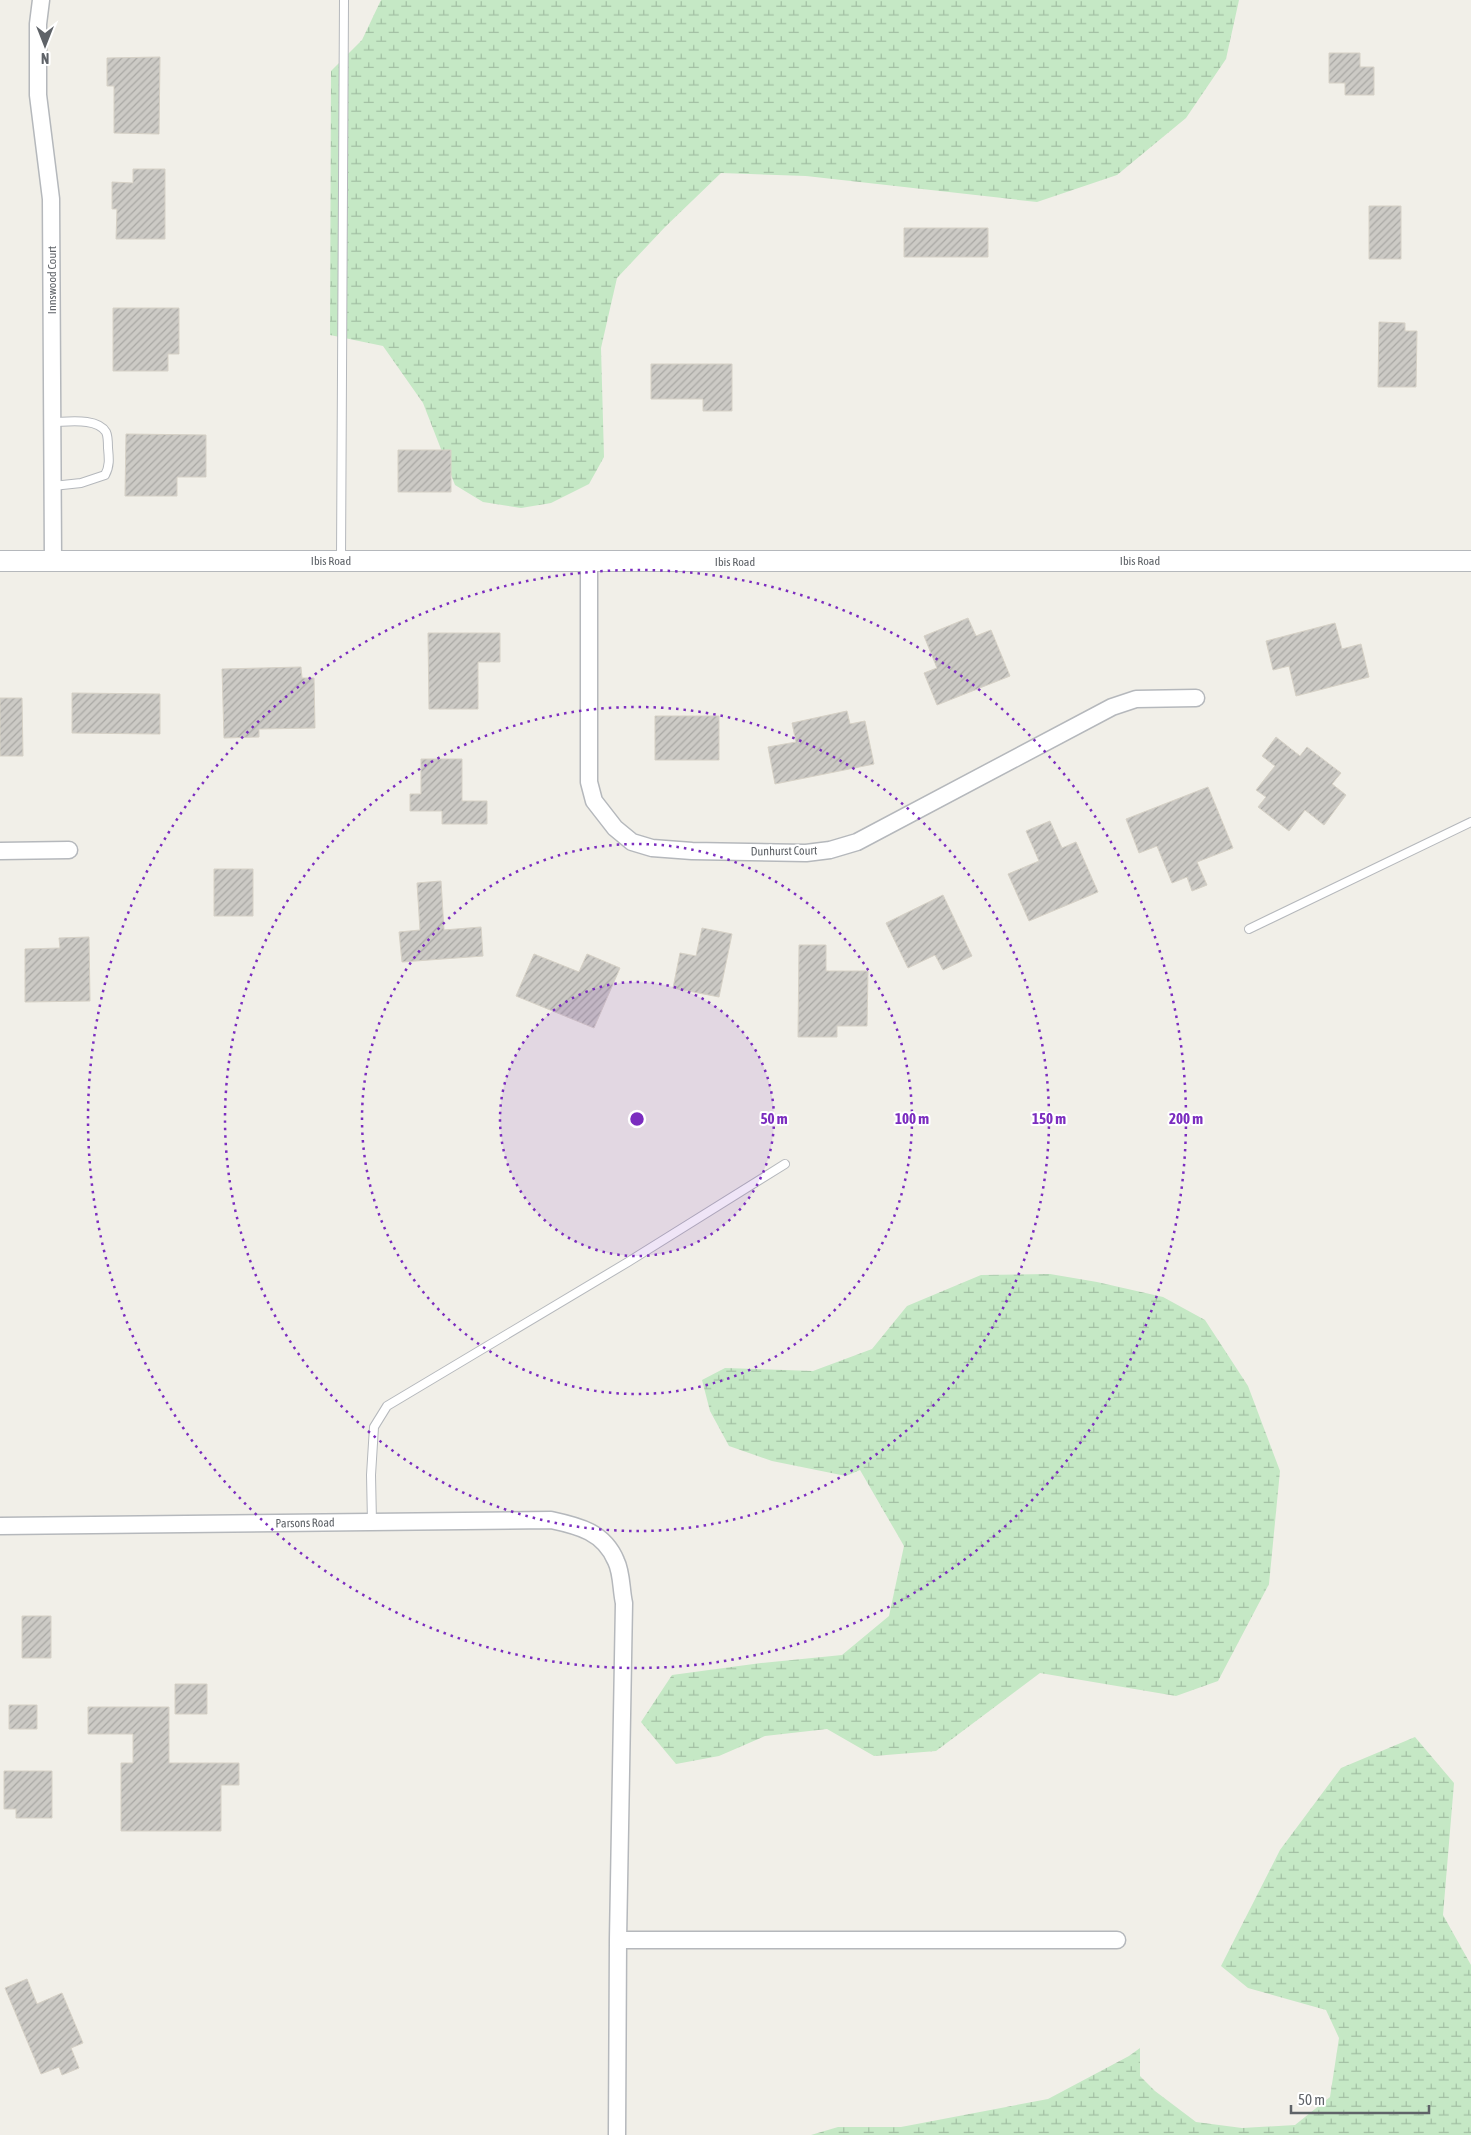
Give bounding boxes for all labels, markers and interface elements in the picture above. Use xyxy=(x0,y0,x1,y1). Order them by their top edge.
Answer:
north arrow xyxy=(20,20,70,70)
text: N xyxy=(41,50,49,66)
street label: Innswood Court xyxy=(45,245,59,314)
street label: Ibis Road xyxy=(311,554,351,568)
street label: Ibis Road xyxy=(1120,554,1160,568)
street label: Ibis Road xyxy=(715,555,755,569)
street label: Dunhurst Court xyxy=(751,843,818,859)
centre of rings xyxy=(628,1110,646,1128)
text: 50 m xyxy=(761,1110,788,1127)
text: 100 m xyxy=(895,1110,929,1127)
text: 150 m xyxy=(1032,1110,1066,1127)
text: 200 m xyxy=(1169,1110,1203,1127)
street label: Parsons Road xyxy=(275,1515,335,1531)
scale bar xyxy=(1291,2082,1428,2114)
text: 50 m xyxy=(1298,2091,1325,2108)

